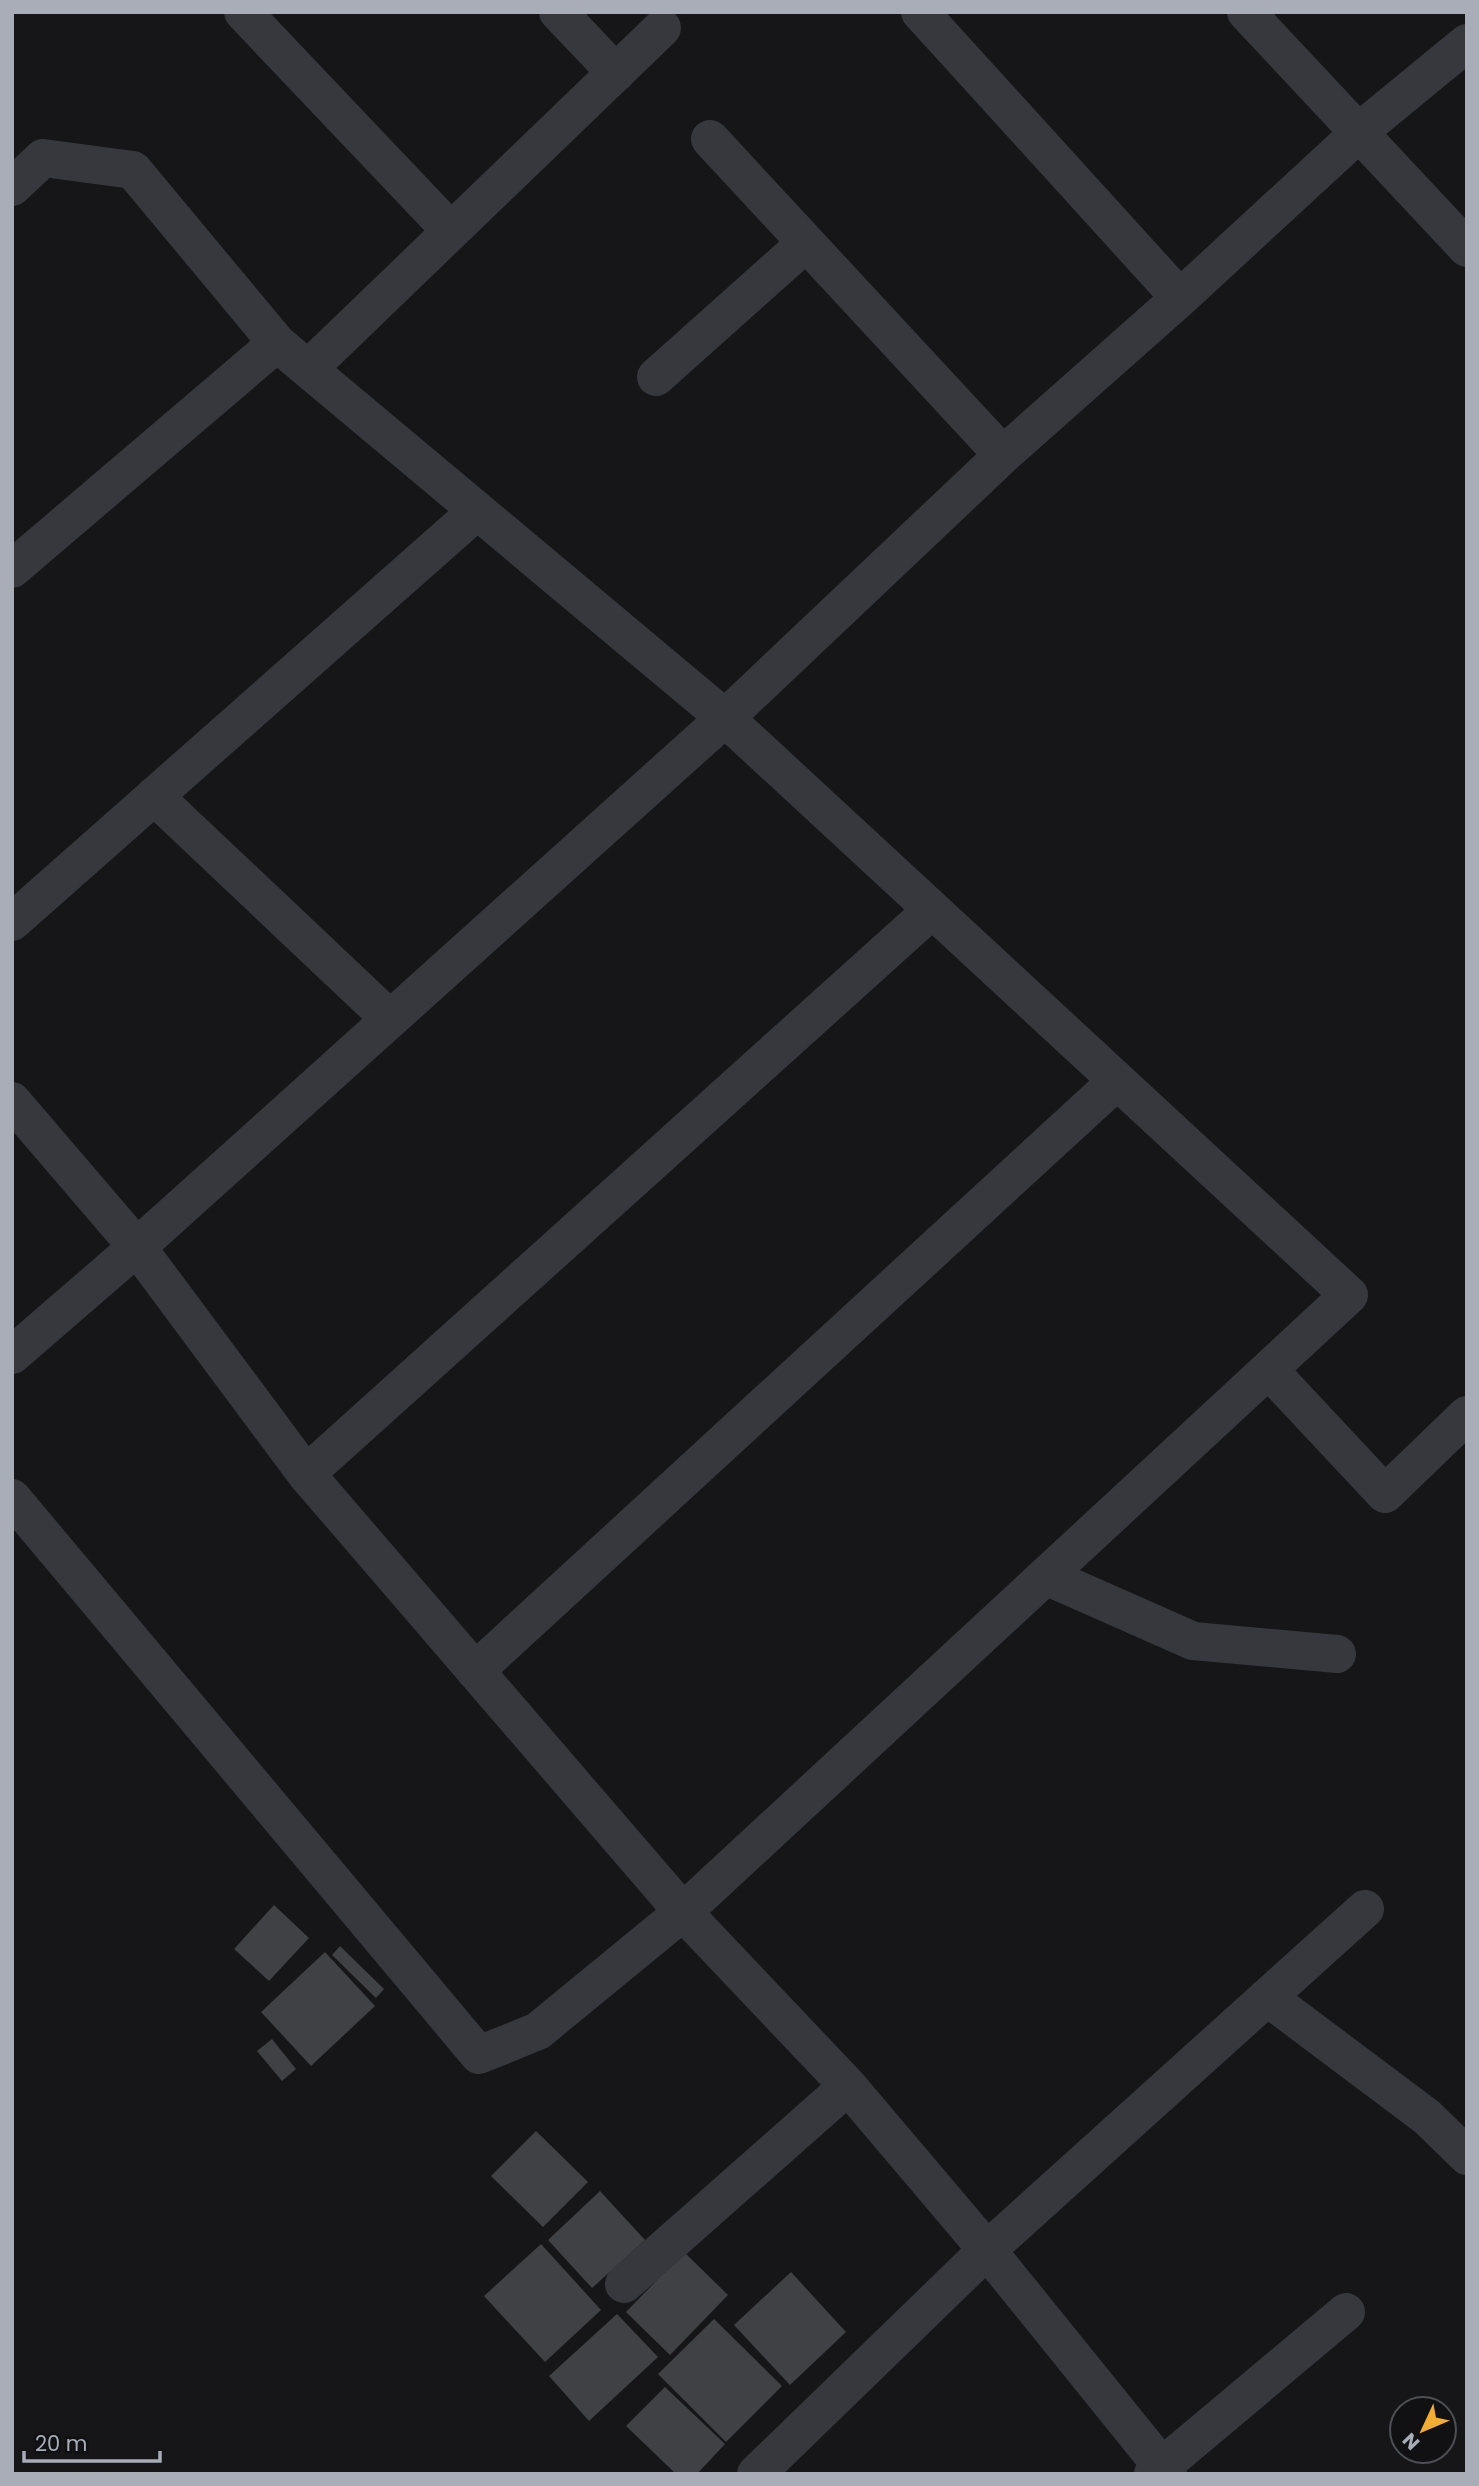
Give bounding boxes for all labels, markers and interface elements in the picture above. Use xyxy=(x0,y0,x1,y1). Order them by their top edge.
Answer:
north arrow xyxy=(1388,2395,1458,2465)
scale bar xyxy=(24,2420,161,2464)
text: N xyxy=(1396,2427,1426,2456)
text: 20 m xyxy=(35,2429,88,2458)

